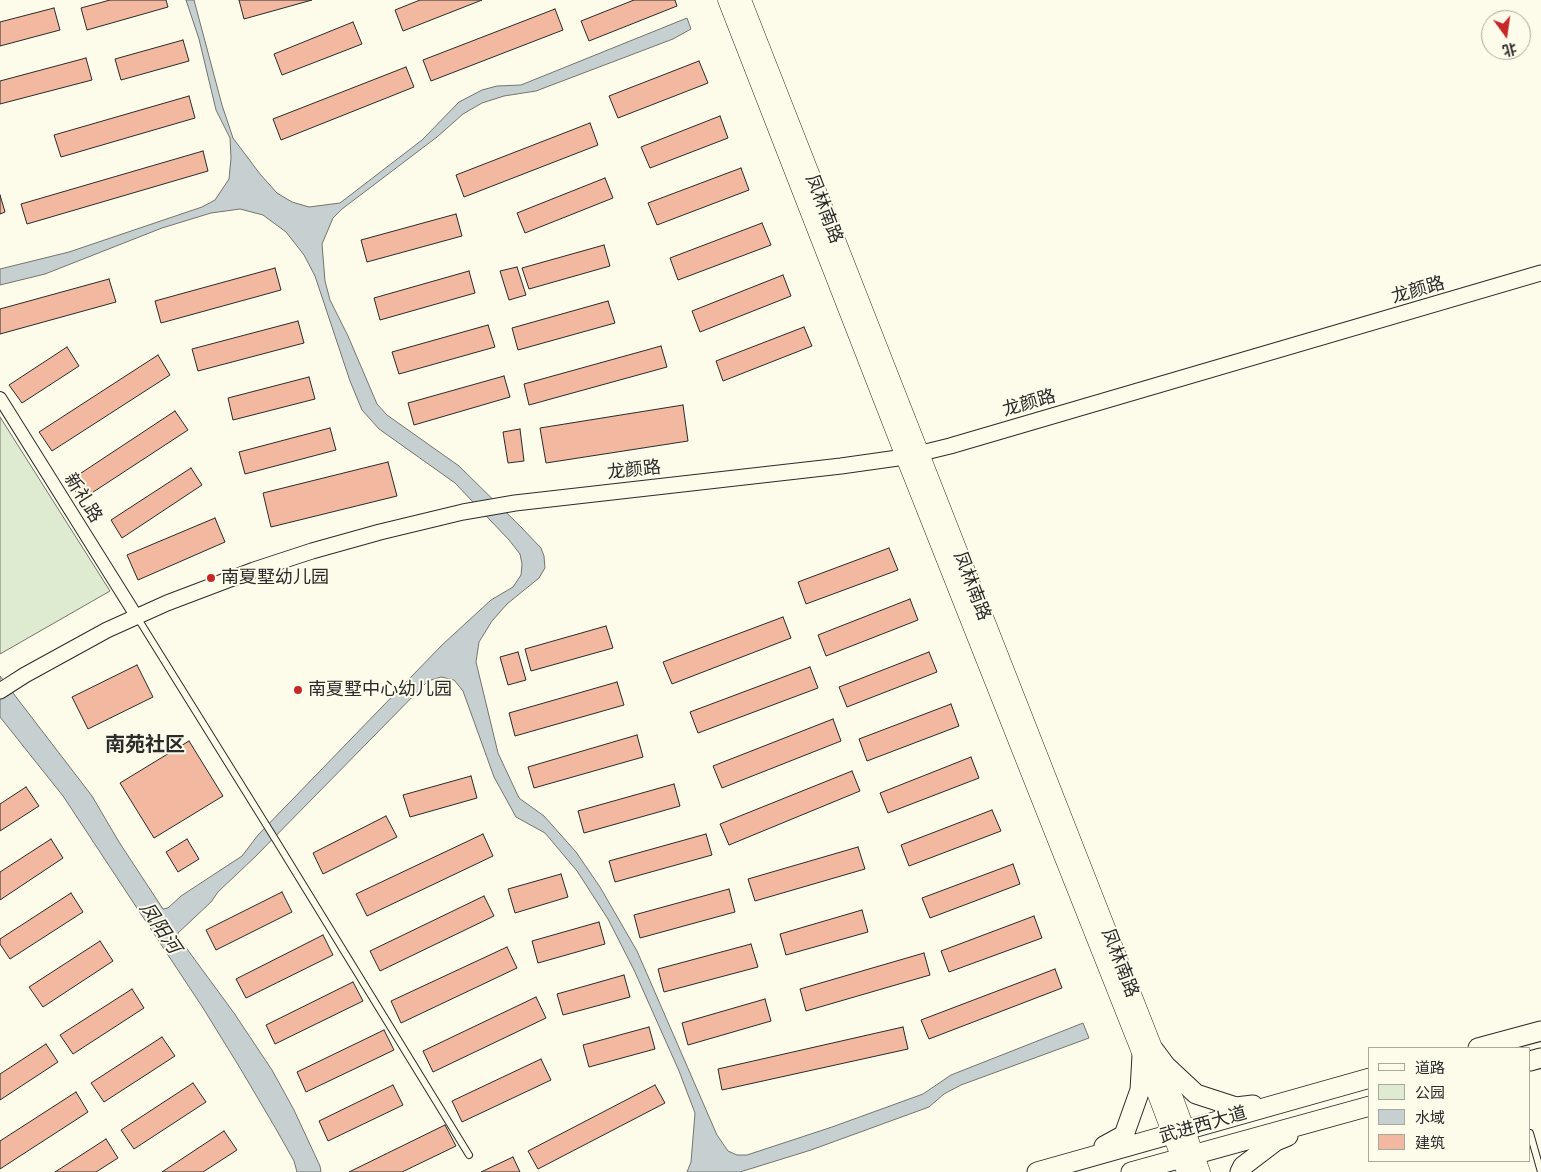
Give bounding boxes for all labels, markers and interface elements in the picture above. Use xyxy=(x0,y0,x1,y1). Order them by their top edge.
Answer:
north arrow xyxy=(1481,10,1531,60)
text: 北 xyxy=(1501,40,1518,57)
street label: 凤林南路 xyxy=(801,172,847,246)
street label: 龙颜路 xyxy=(1389,272,1447,308)
street label: 龙颜路 xyxy=(1000,385,1058,421)
street label: 龙颜路 xyxy=(606,456,662,484)
street label: 新礼路 xyxy=(60,469,106,527)
street label: 凤林南路 xyxy=(949,549,995,623)
place label: 南夏墅幼儿园 xyxy=(221,567,329,589)
marker: 南夏墅幼儿园 xyxy=(205,572,217,584)
place label: 南夏墅中心幼儿园 xyxy=(308,679,452,701)
marker: 南夏墅中心幼儿园 xyxy=(292,684,304,696)
district label: 南苑社区 xyxy=(105,733,185,757)
water label: 凤阳河 xyxy=(135,898,185,958)
street label: 凤林南路 xyxy=(1097,926,1143,1000)
legend xyxy=(1368,1047,1531,1162)
text: 道路 xyxy=(1415,1061,1445,1076)
text: 公园 xyxy=(1415,1086,1445,1101)
street label: 武进西大道 xyxy=(1157,1102,1249,1148)
text: 水域 xyxy=(1415,1111,1445,1126)
text: 建筑 xyxy=(1415,1136,1445,1151)

